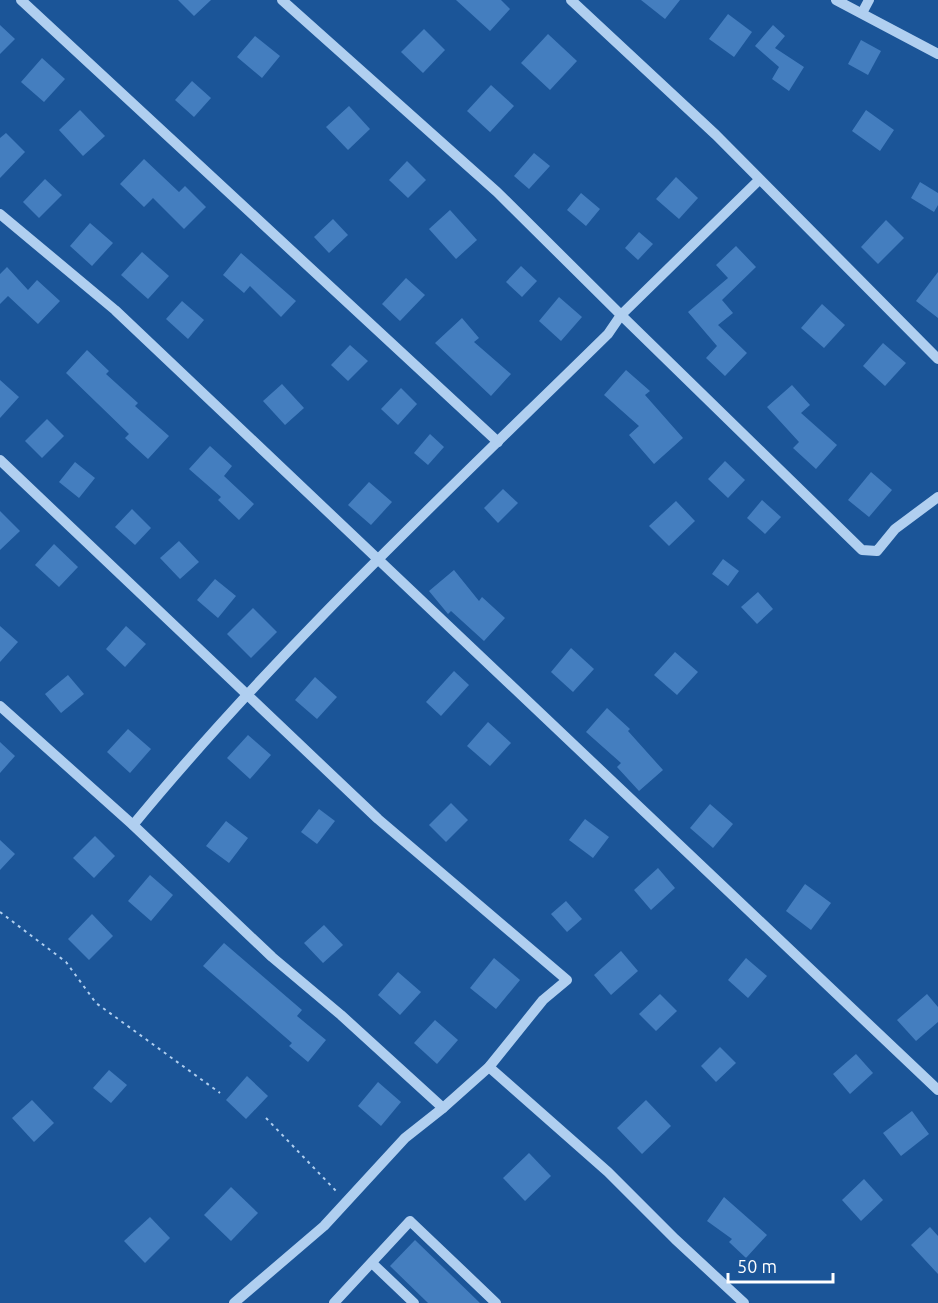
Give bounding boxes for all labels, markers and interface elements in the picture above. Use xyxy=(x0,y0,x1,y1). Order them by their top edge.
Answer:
scale bar xyxy=(728,1246,833,1284)
text: 50 m xyxy=(737,1256,777,1276)

